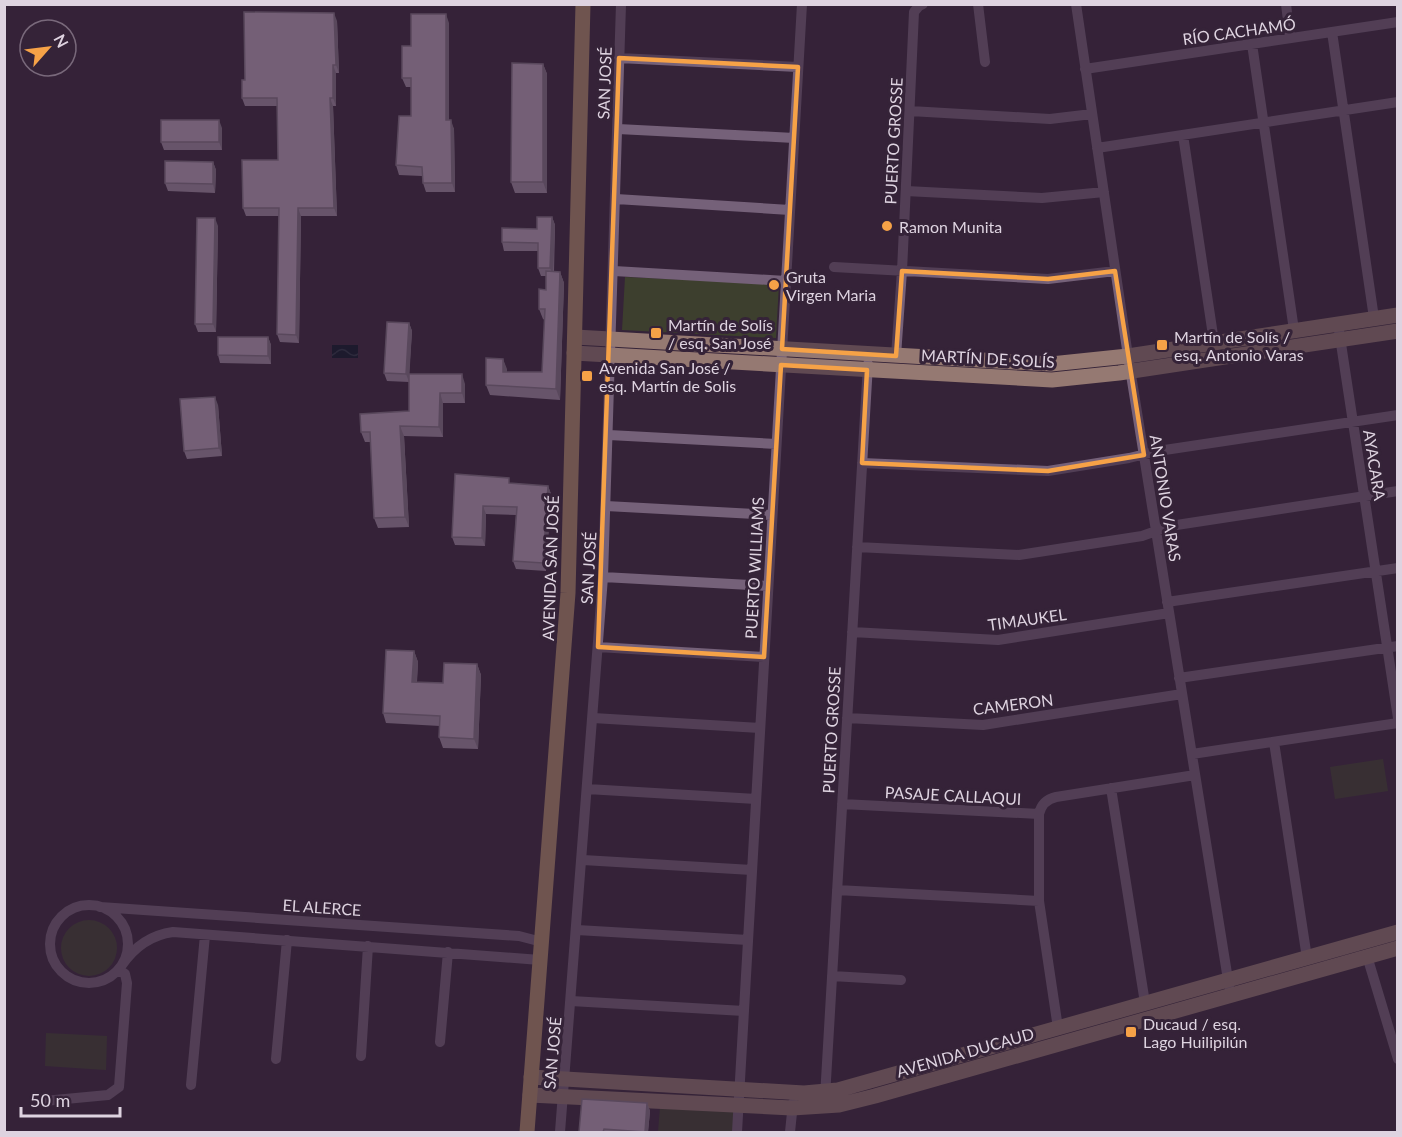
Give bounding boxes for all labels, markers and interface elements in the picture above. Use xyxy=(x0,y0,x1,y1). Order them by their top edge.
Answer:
street label: RÍO CACHAMÓ xyxy=(1181,14,1297,48)
north arrow xyxy=(18,18,78,78)
text: N xyxy=(50,31,73,51)
street label: SAN JOSÉ xyxy=(593,46,615,120)
street label: PUERTO GROSSE xyxy=(880,77,906,205)
place label: Ramon Munita xyxy=(899,217,1002,236)
marker: Ramon Munita xyxy=(880,219,894,233)
place label: Gruta Virgen Maria xyxy=(786,267,876,304)
marker: Gruta Virgen Maria xyxy=(767,278,781,292)
place label: Martín de Solís / esq. San José xyxy=(668,315,773,352)
marker: Martín de Solís / esq. San José xyxy=(649,326,663,340)
place label: Martín de Solís / esq. Antonio Varas xyxy=(1174,327,1304,364)
marker: Martín de Solís / esq. Antonio Varas xyxy=(1155,338,1169,352)
street label: MARTÍN DE SOLÍS xyxy=(921,345,1055,371)
place label: Avenida San José / esq. Martín de Solis xyxy=(599,358,736,395)
marker: Avenida San José / esq. Martín de Solis xyxy=(580,369,594,383)
street label: AYACARA xyxy=(1360,428,1390,502)
street label: ANTONIO VARAS xyxy=(1147,433,1185,563)
street label: AVENIDA SAN JOSÉ xyxy=(538,495,562,641)
street label: PUERTO WILLIAMS xyxy=(741,496,767,640)
street label: SAN JOSÉ xyxy=(577,531,599,605)
street label: TIMAUKEL xyxy=(986,604,1068,634)
street label: PUERTO GROSSE xyxy=(818,666,844,794)
street label: CAMERON xyxy=(972,690,1054,718)
street label: PASAJE CALLAQUI xyxy=(884,782,1022,808)
street label: EL ALERCE xyxy=(282,895,362,919)
place label: Ducaud / esq. Lago Huilipilún xyxy=(1143,1014,1247,1051)
street label: SAN JOSÉ xyxy=(539,1016,565,1090)
street label: AVENIDA DUCAUD xyxy=(894,1023,1036,1081)
marker: Ducaud / esq. Lago Huilipilún xyxy=(1124,1025,1138,1039)
scale bar xyxy=(21,1080,120,1118)
text: 50 m xyxy=(30,1089,70,1111)

